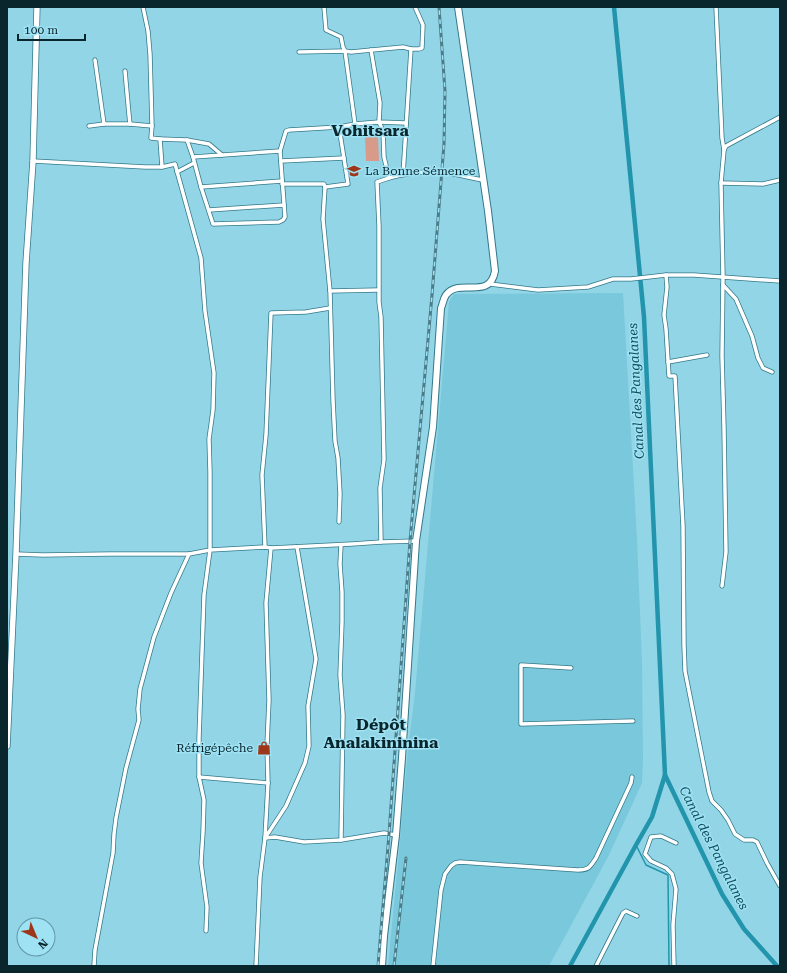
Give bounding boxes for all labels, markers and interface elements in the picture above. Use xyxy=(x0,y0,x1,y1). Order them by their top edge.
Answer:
scale bar xyxy=(18,16,85,42)
text: 100 m xyxy=(24,23,58,37)
district label: Vohitsara xyxy=(331,121,409,140)
school or university icon: La Bonne Sémence xyxy=(346,163,362,179)
place label: La Bonne Sémence xyxy=(365,164,476,178)
water label: Canal des Pangalanes xyxy=(625,323,647,459)
district label: Dépôt Analakininina xyxy=(324,715,439,752)
shop icon: Réfrigépêche xyxy=(256,740,272,756)
place label: Réfrigépêche xyxy=(176,741,253,755)
water label: Canal des Pangalanes xyxy=(676,784,752,912)
north arrow xyxy=(16,917,56,957)
text: N xyxy=(35,936,50,952)

